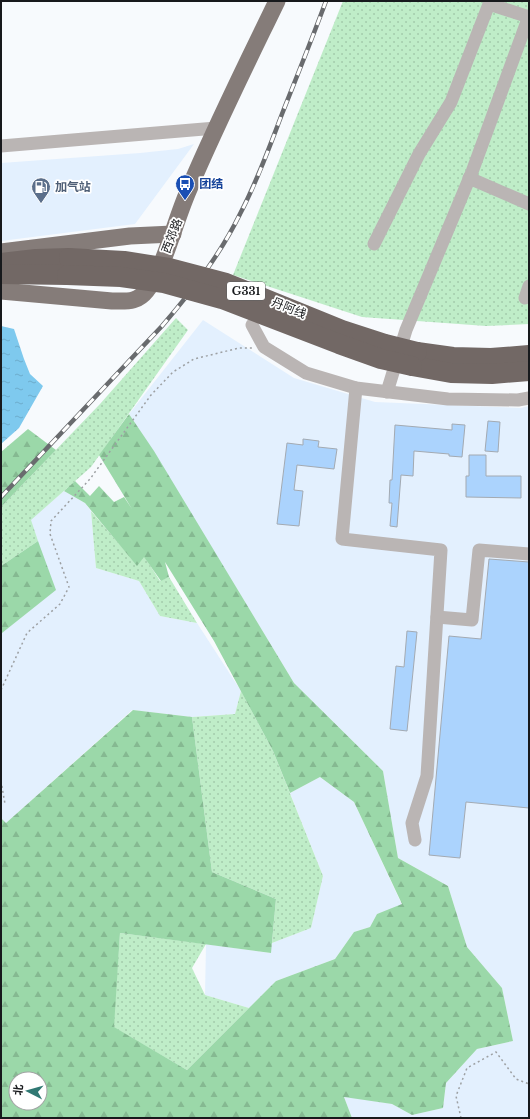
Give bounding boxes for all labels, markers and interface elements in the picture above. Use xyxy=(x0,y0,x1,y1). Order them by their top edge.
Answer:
bus stop icon: 团结 xyxy=(174,173,196,201)
fuel station icon: 加气站 xyxy=(30,176,52,204)
place label: 团结 xyxy=(199,176,223,191)
place label: 加气站 xyxy=(55,179,91,194)
street label: 西郊路 xyxy=(158,216,185,255)
road number: G331 xyxy=(227,282,265,300)
street label: 丹阿线 xyxy=(270,294,309,321)
north arrow xyxy=(8,1071,48,1111)
text: 北 xyxy=(11,1084,26,1096)

